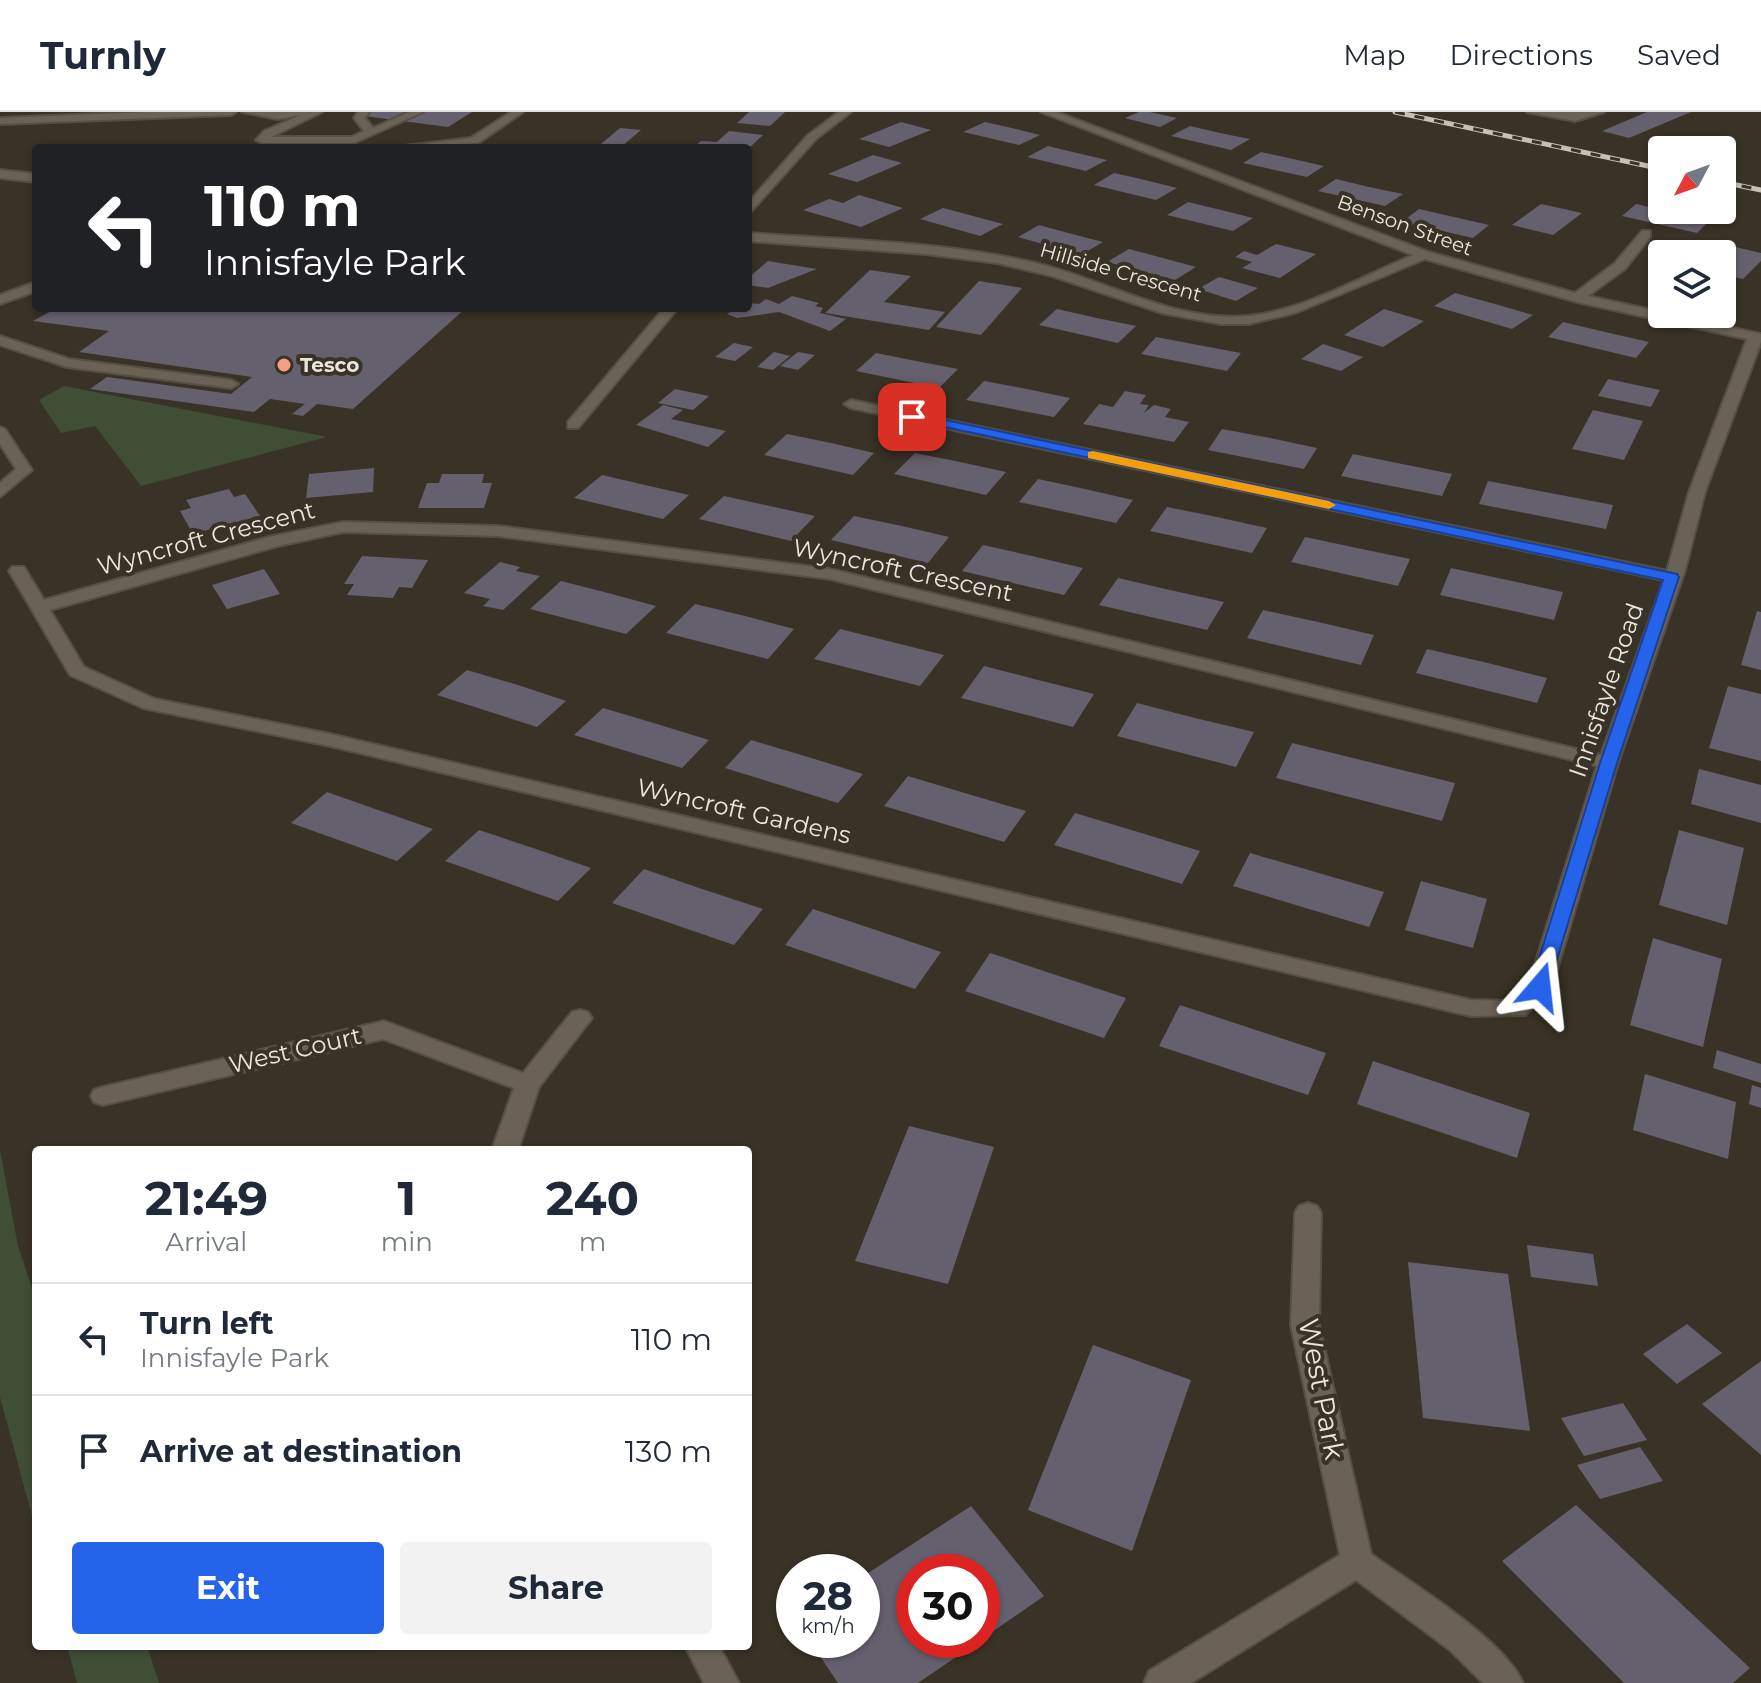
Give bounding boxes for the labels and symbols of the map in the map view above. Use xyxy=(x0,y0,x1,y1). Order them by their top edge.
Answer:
north arrow xyxy=(1648,136,1736,224)
street label: Benson Street xyxy=(1334,189,1476,261)
street label: Hillside Crescent xyxy=(1037,237,1205,307)
place label: Tesco xyxy=(300,353,359,377)
marker: Tesco xyxy=(275,356,293,374)
pin xyxy=(878,383,946,451)
street label: Wyncroft Crescent xyxy=(94,495,318,581)
street label: Wyncroft Crescent xyxy=(790,533,1016,608)
street label: Innisfayle Road xyxy=(1563,599,1649,781)
street label: Wyncroft Gardens xyxy=(634,772,854,850)
position arrow xyxy=(1498,945,1582,1029)
street label: West Court xyxy=(226,1021,364,1079)
street label: West Park xyxy=(1292,1316,1352,1463)
speed limit sign: 30 xyxy=(896,1554,1000,1658)

